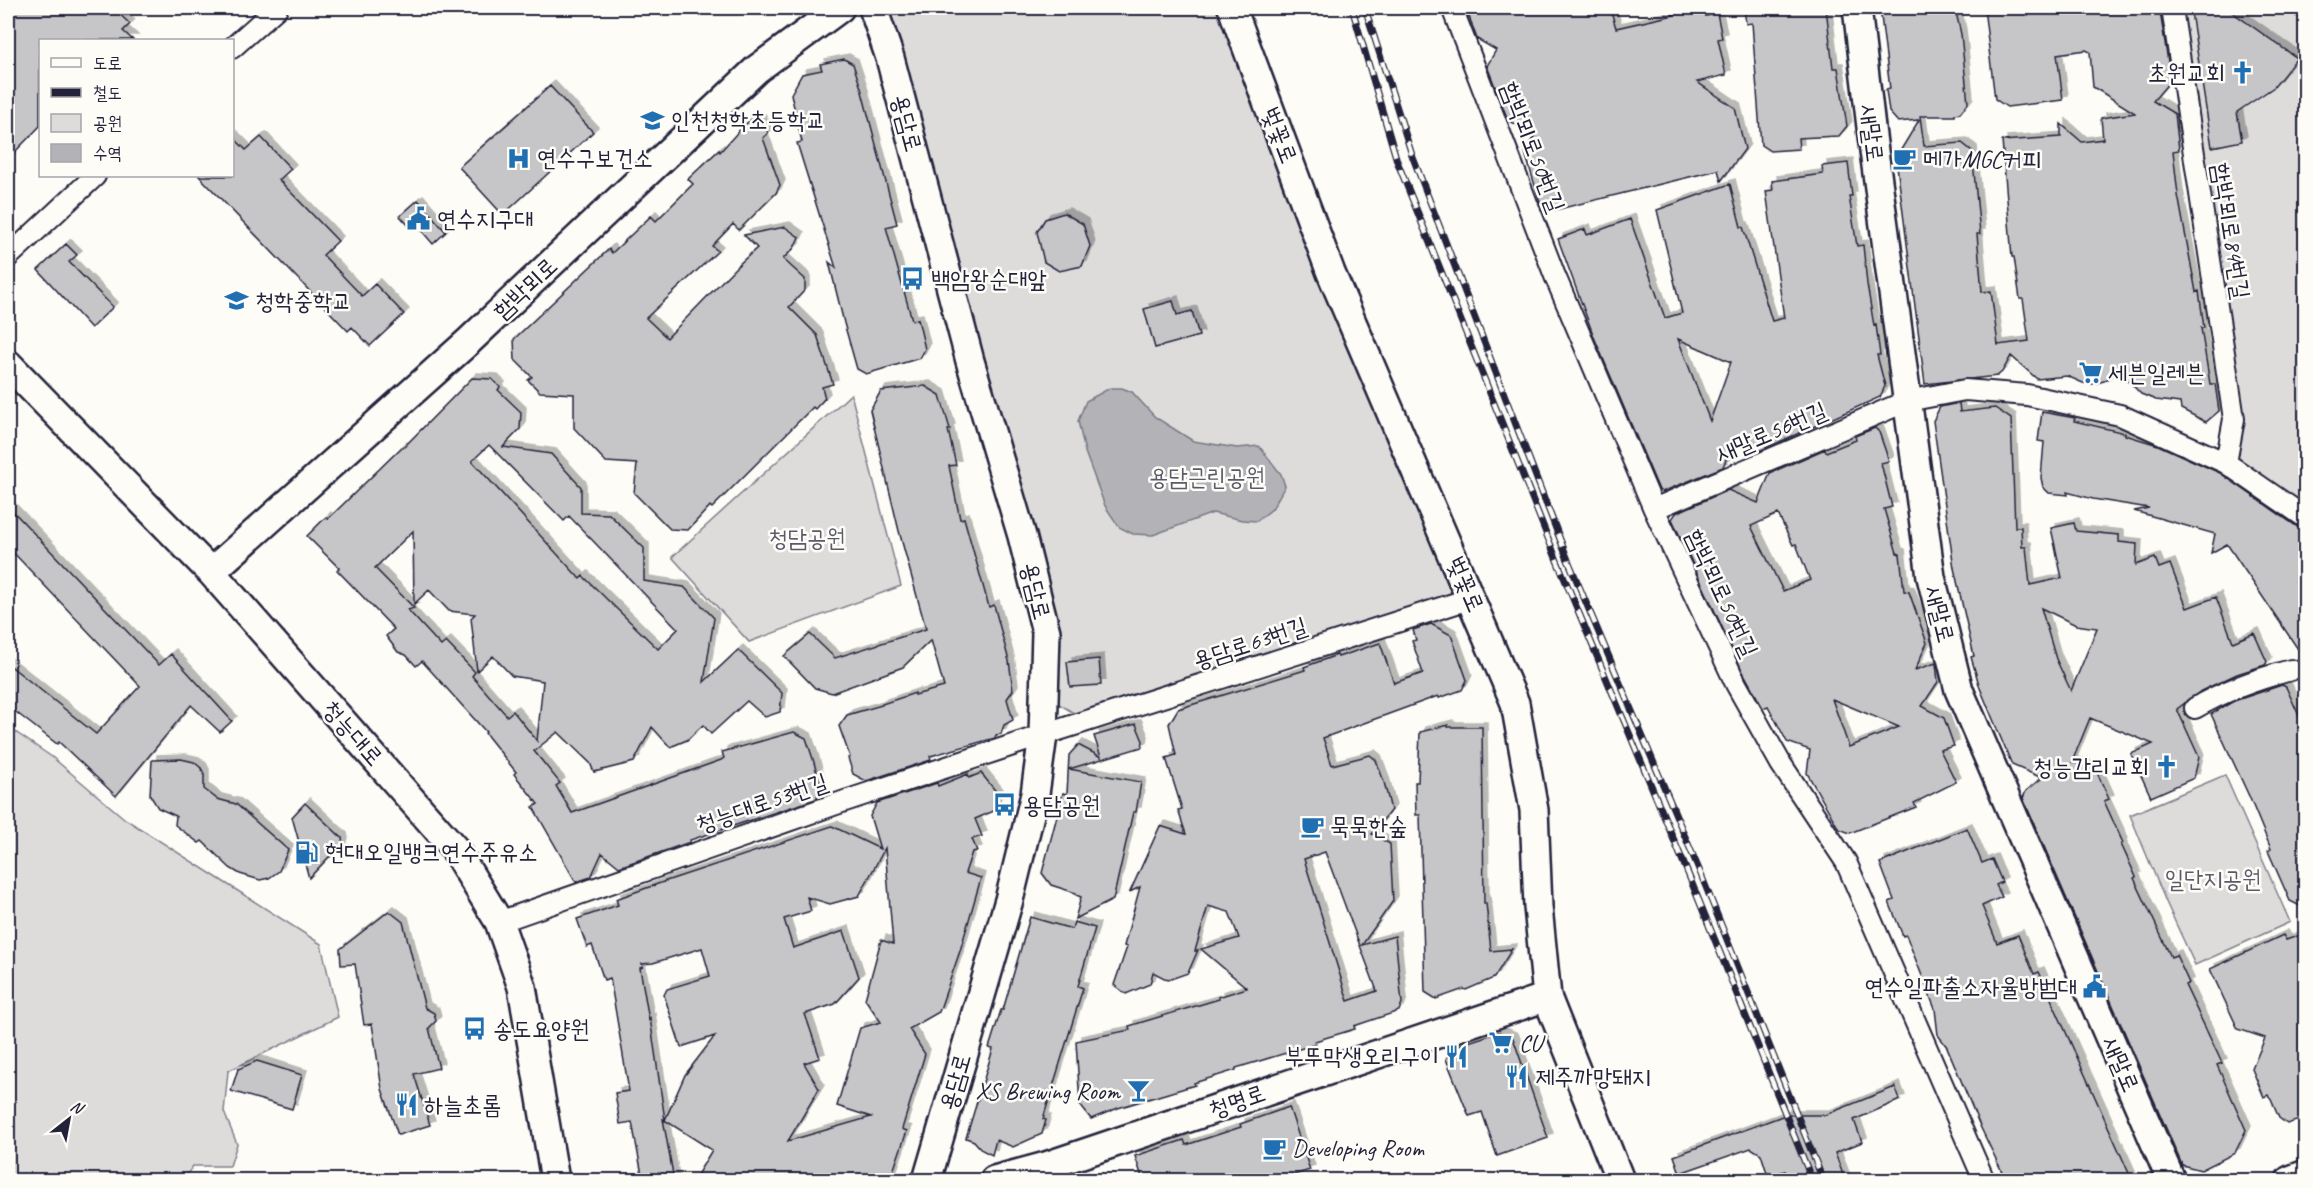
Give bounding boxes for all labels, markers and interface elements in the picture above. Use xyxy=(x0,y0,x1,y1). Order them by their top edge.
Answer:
legend xyxy=(39,39,234,177)
text: 도로 xyxy=(93,52,122,74)
place label: 초원교회 xyxy=(2148,58,2225,88)
church icon: 초원교회 xyxy=(2230,60,2256,86)
street label: 함박뫼로50번길 xyxy=(1494,77,1572,217)
text: 철도 xyxy=(93,82,122,104)
street label: 용담로 xyxy=(885,91,929,155)
street label: 새말로 xyxy=(1854,102,1890,164)
street label: 벚꽃로 xyxy=(1256,103,1304,167)
place label: 인천청학초등학교 xyxy=(671,105,826,135)
school or university icon: 인천청학초등학교 xyxy=(640,107,666,133)
text: 공원 xyxy=(93,112,122,134)
text: 수역 xyxy=(93,142,122,164)
place label: 연수구보건소 xyxy=(537,143,653,173)
place label: 메가MGC커피 xyxy=(1923,144,2041,174)
hospital icon: 연수구보건소 xyxy=(506,145,532,171)
cafe icon: 메가MGC커피 xyxy=(1892,146,1918,172)
street label: 함박뫼로84번길 xyxy=(2205,161,2257,301)
place label: 연수지구대 xyxy=(437,204,534,234)
public building icon: 연수지구대 xyxy=(406,206,432,232)
street label: 함박뫼로 xyxy=(487,251,563,325)
place label: 백암왕순대앞 xyxy=(931,264,1047,294)
bus stop icon: 백암왕순대앞 xyxy=(900,266,926,292)
place label: 청학중학교 xyxy=(255,286,352,316)
school or university icon: 청학중학교 xyxy=(224,288,250,314)
place label: 세븐일레븐 xyxy=(2108,358,2205,388)
supermarket icon: 세븐일레븐 xyxy=(2077,360,2103,386)
street label: 새말로56번길 xyxy=(1711,395,1831,469)
park label: 용담근린공원 xyxy=(1149,462,1265,492)
park label: 청담공원 xyxy=(768,523,846,553)
street label: 함박뫼로50번길 xyxy=(1679,524,1765,662)
street label: 벚꽃로 xyxy=(1441,551,1491,617)
street label: 용담로 xyxy=(1014,559,1058,623)
street label: 새말로 xyxy=(1918,582,1962,646)
street label: 용담로63번길 xyxy=(1189,610,1311,676)
street label: 청능대로 xyxy=(316,694,390,772)
place label: 청능감리교회 xyxy=(2033,752,2149,782)
church icon: 청능감리교회 xyxy=(2154,754,2180,780)
street label: 청능대로53번길 xyxy=(692,766,832,840)
place label: 용담공원 xyxy=(1023,790,1100,820)
bus stop icon: 용담공원 xyxy=(992,792,1018,818)
place label: 묵묵한숲 xyxy=(1330,811,1407,841)
cafe icon: 묵묵한숲 xyxy=(1299,813,1325,839)
place label: 현대오일뱅크연수주유소 xyxy=(325,837,537,867)
fuel station icon: 현대오일뱅크연수주유소 xyxy=(294,839,320,865)
park label: 일단지공원 xyxy=(2165,864,2261,894)
place label: 연수일파출소자율방범대 xyxy=(1865,972,2077,1002)
public building icon: 연수일파출소자율방범대 xyxy=(2082,974,2108,1000)
place label: 송도요양원 xyxy=(493,1014,590,1044)
bus stop icon: 송도요양원 xyxy=(462,1016,488,1042)
place label: CU xyxy=(1519,1028,1546,1058)
supermarket icon: CU xyxy=(1488,1030,1514,1056)
street label: 새말로 xyxy=(2096,1031,2146,1097)
place label: 부뚜막생오리구이 xyxy=(1285,1041,1439,1071)
restaurant icon: 부뚜막생오리구이 xyxy=(1444,1043,1470,1069)
street label: 용담로 xyxy=(933,1050,977,1114)
place label: 제주까망돼지 xyxy=(1535,1062,1651,1092)
restaurant icon: 제주까망돼지 xyxy=(1504,1064,1530,1090)
place label: XS Brewing Room xyxy=(975,1076,1121,1106)
street label: 청명로 xyxy=(1205,1077,1269,1125)
bar icon: XS Brewing Room xyxy=(1125,1078,1151,1104)
north arrow xyxy=(39,1089,99,1149)
place label: 하늘초롬 xyxy=(424,1090,501,1120)
restaurant icon: 하늘초롬 xyxy=(393,1092,419,1118)
text: N xyxy=(67,1096,88,1120)
place label: Developing Room xyxy=(1292,1133,1424,1163)
cafe icon: Developing Room xyxy=(1261,1135,1287,1161)

